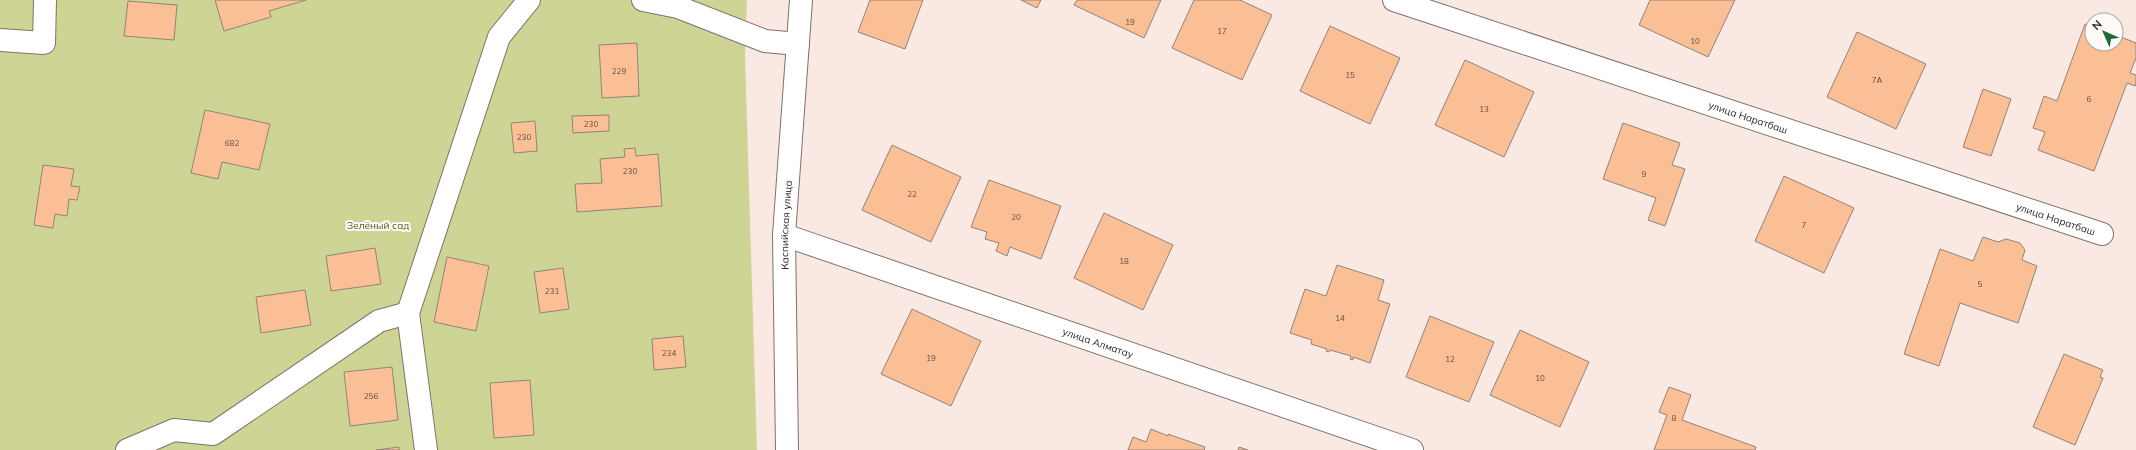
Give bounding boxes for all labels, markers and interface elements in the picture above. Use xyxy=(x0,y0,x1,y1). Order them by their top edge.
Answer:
north arrow xyxy=(2084,12,2124,52)
house number: 19 xyxy=(1125,17,1135,27)
text: N xyxy=(2089,17,2105,33)
house number: 17 xyxy=(1217,26,1227,36)
house number: 10 xyxy=(1690,36,1700,46)
house number: 229 xyxy=(612,66,626,76)
house number: 15 xyxy=(1345,70,1355,80)
house number: 7А xyxy=(1872,75,1882,85)
house number: 6 xyxy=(2087,94,2092,104)
street label: улица Наратбаш xyxy=(1707,98,1789,137)
house number: 13 xyxy=(1479,104,1489,114)
house number: 230 xyxy=(584,119,598,129)
house number: 230 xyxy=(517,132,531,142)
house number: 682 xyxy=(225,138,239,148)
house number: 230 xyxy=(623,166,637,176)
house number: 9 xyxy=(1642,169,1647,179)
street label: Каспийская улица xyxy=(778,180,795,270)
house number: 22 xyxy=(907,189,917,199)
street label: улица Наратбаш xyxy=(2014,200,2097,238)
house number: 20 xyxy=(1011,212,1021,222)
park label: Зелёный сад xyxy=(347,219,409,232)
house number: 7 xyxy=(1802,220,1807,230)
house number: 18 xyxy=(1119,256,1129,266)
house number: 5 xyxy=(1978,279,1983,289)
house number: 231 xyxy=(545,286,559,296)
house number: 14 xyxy=(1335,313,1345,323)
street label: улица Алматау xyxy=(1061,325,1136,361)
house number: 234 xyxy=(662,348,676,358)
house number: 19 xyxy=(926,353,936,363)
house number: 12 xyxy=(1445,354,1455,364)
house number: 10 xyxy=(1535,373,1545,383)
house number: 256 xyxy=(364,391,378,401)
house number: 8 xyxy=(1672,413,1677,423)

